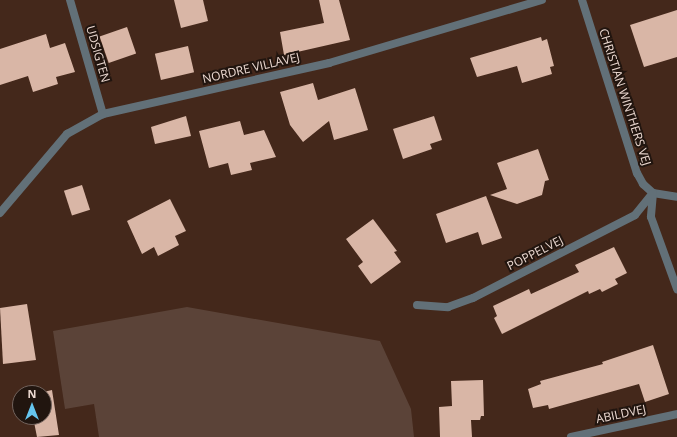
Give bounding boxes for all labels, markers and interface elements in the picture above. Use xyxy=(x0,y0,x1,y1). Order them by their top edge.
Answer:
street label: UDSIGTEN xyxy=(83,24,113,84)
street label: CHRISTIAN WINTHERS VEJ xyxy=(596,27,654,167)
street label: NORDRE VILLAVEJ xyxy=(201,50,301,86)
street label: POPPELVEJ xyxy=(505,233,565,273)
north arrow xyxy=(12,385,52,425)
text: N xyxy=(28,386,36,401)
street label: ABILDVEJ xyxy=(595,402,647,426)

